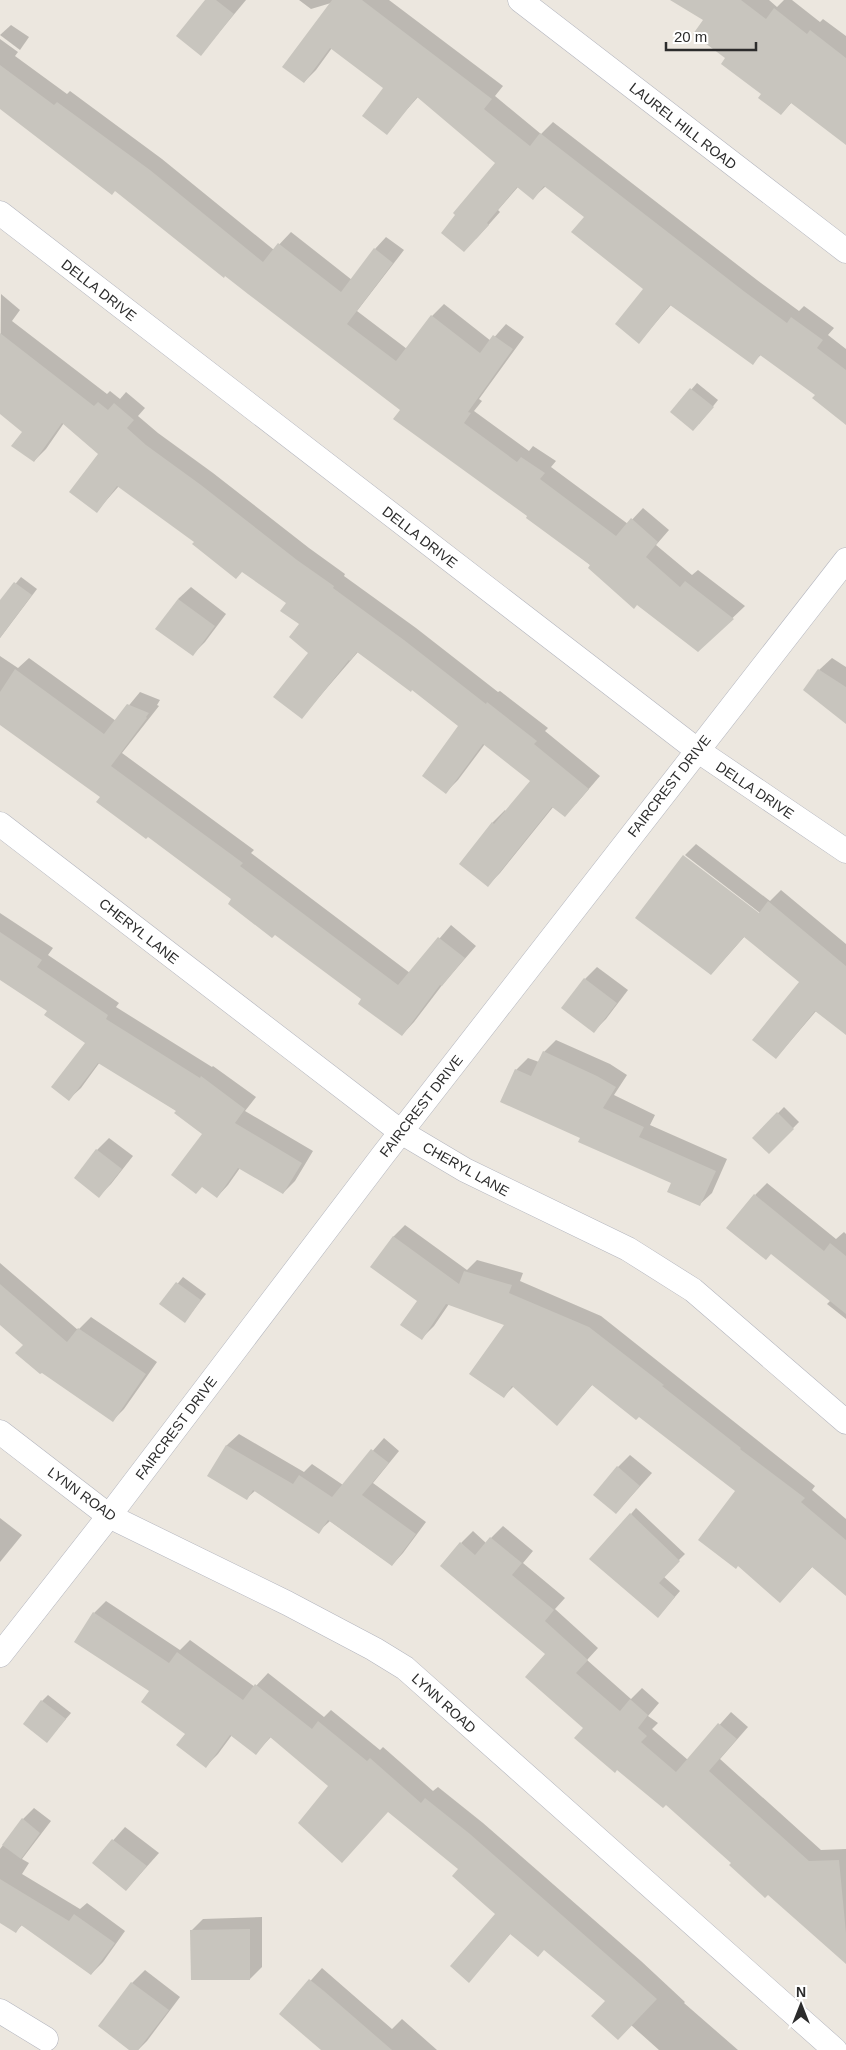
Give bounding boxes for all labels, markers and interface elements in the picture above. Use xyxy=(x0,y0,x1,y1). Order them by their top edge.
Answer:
scale bar xyxy=(666,20,756,52)
text: 20 m xyxy=(674,28,707,45)
street label: LAUREL HILL ROAD xyxy=(626,79,740,173)
street label: DELLA DRIVE xyxy=(59,256,139,324)
street label: DELLA DRIVE xyxy=(380,503,460,571)
street label: FAIRCREST DRIVE xyxy=(624,732,714,840)
street label: DELLA DRIVE xyxy=(713,758,797,822)
street label: CHERYL LANE xyxy=(96,895,182,967)
street label: FAIRCREST DRIVE xyxy=(376,1052,466,1160)
street label: CHERYL LANE xyxy=(420,1139,512,1199)
street label: FAIRCREST DRIVE xyxy=(132,1373,220,1483)
street label: LYNN ROAD xyxy=(45,1464,119,1524)
street label: LYNN ROAD xyxy=(409,1670,479,1736)
north arrow xyxy=(776,1980,826,2030)
text: N xyxy=(796,1984,806,2000)

